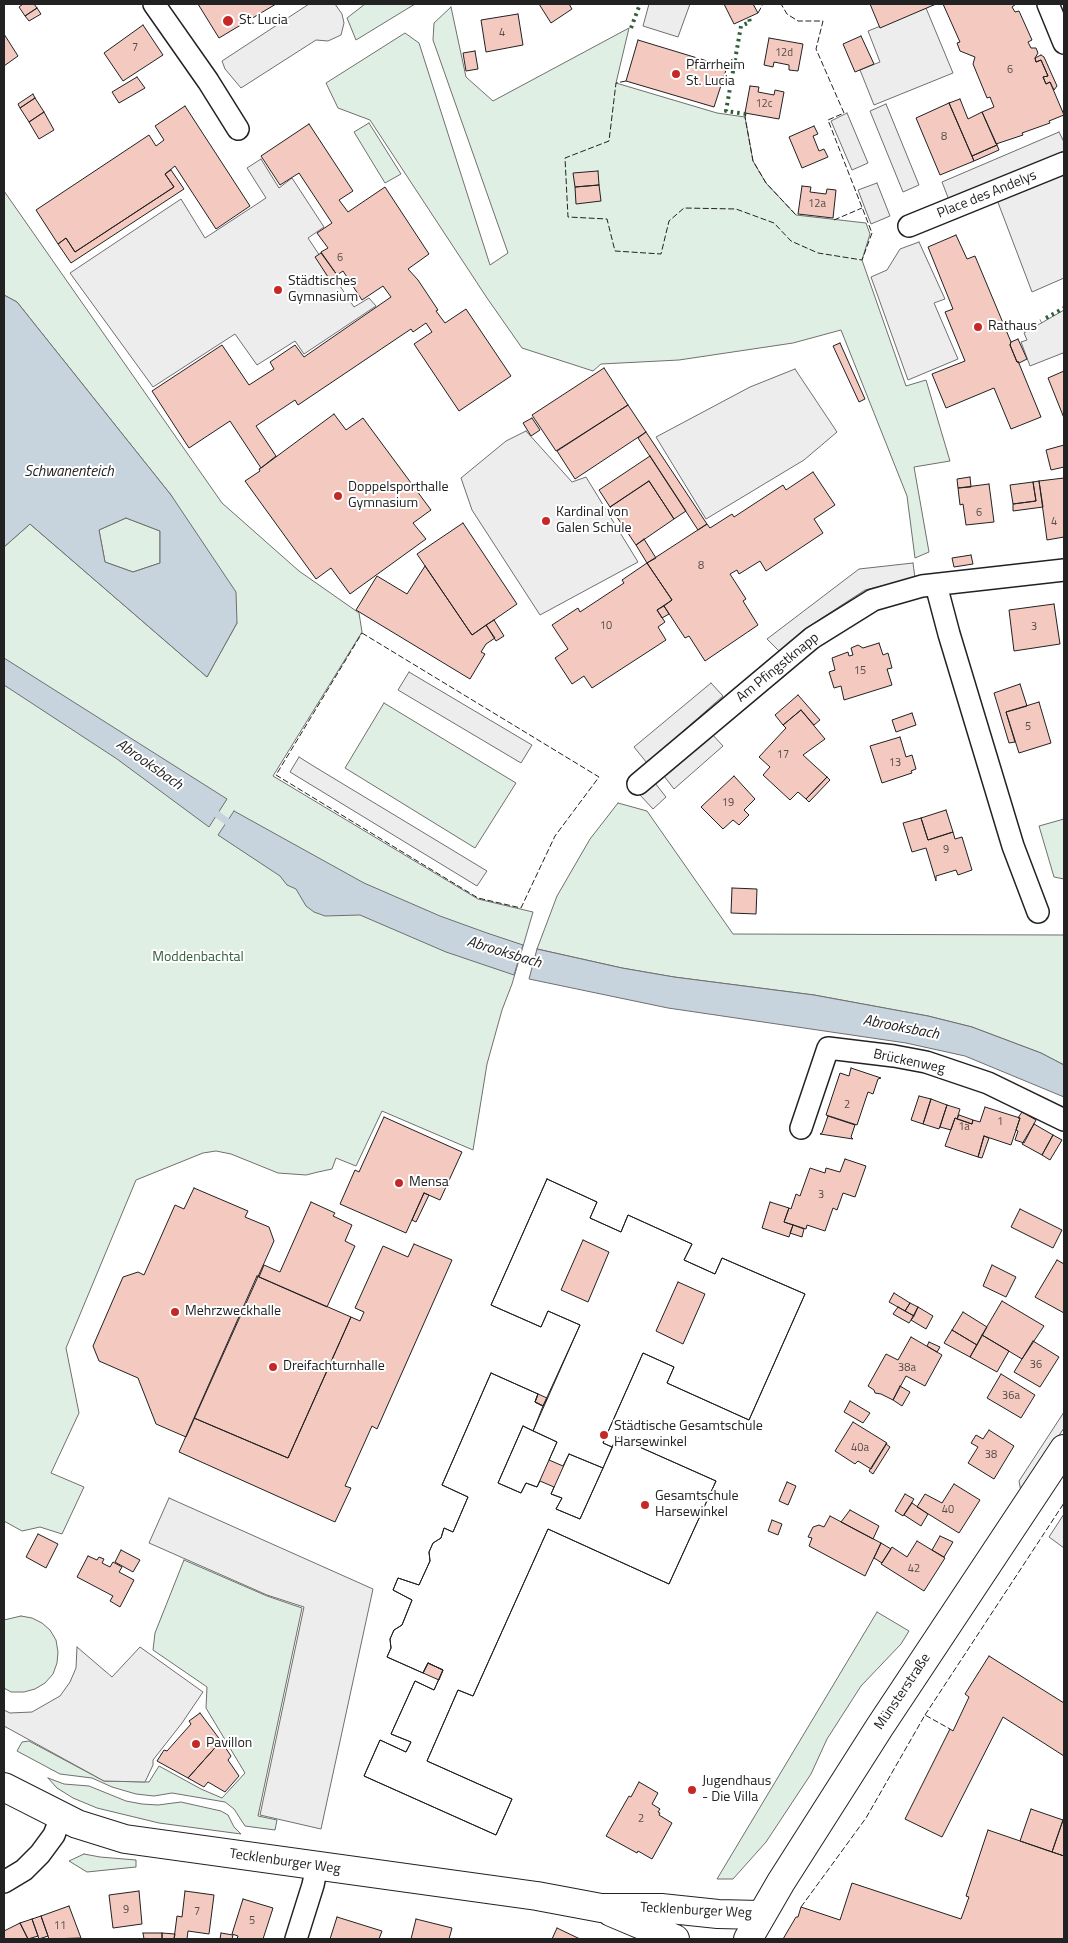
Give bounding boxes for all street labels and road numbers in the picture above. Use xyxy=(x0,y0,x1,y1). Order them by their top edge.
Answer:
street label: Place des Andelys xyxy=(935,167,1039,223)
street label: Am Pfingstknapp xyxy=(733,630,823,706)
street label: Brückenweg xyxy=(872,1046,946,1078)
street label: Münsterstraße xyxy=(871,1651,935,1733)
street label: Tecklenburger Weg xyxy=(228,1846,342,1878)
street label: Tecklenburger Weg xyxy=(640,1900,752,1922)

